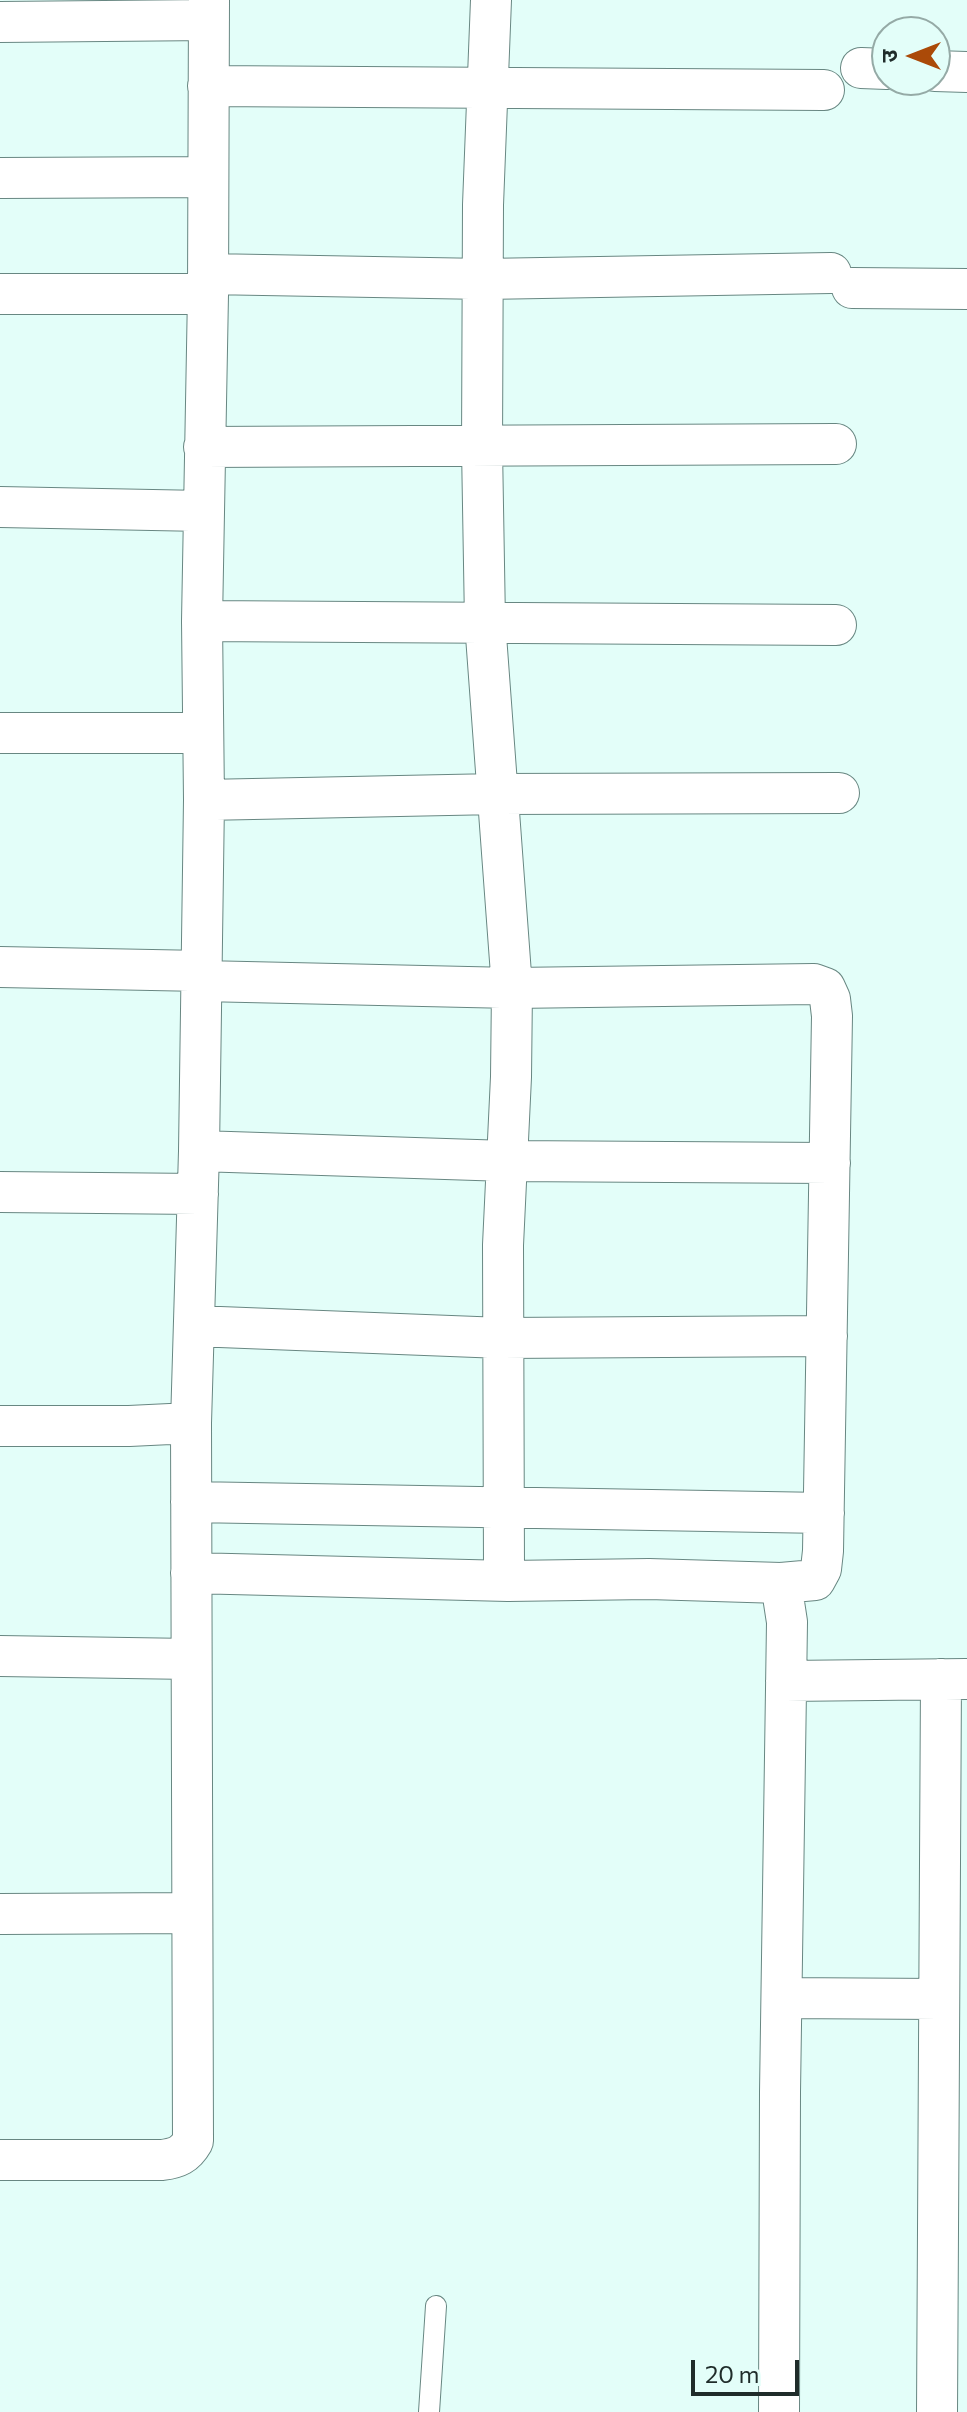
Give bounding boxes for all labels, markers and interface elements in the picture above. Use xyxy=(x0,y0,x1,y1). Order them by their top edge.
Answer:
north arrow xyxy=(871,16,951,96)
text: उ xyxy=(875,50,902,62)
scale bar xyxy=(695,2344,803,2394)
text: 20 m xyxy=(705,2359,759,2388)

